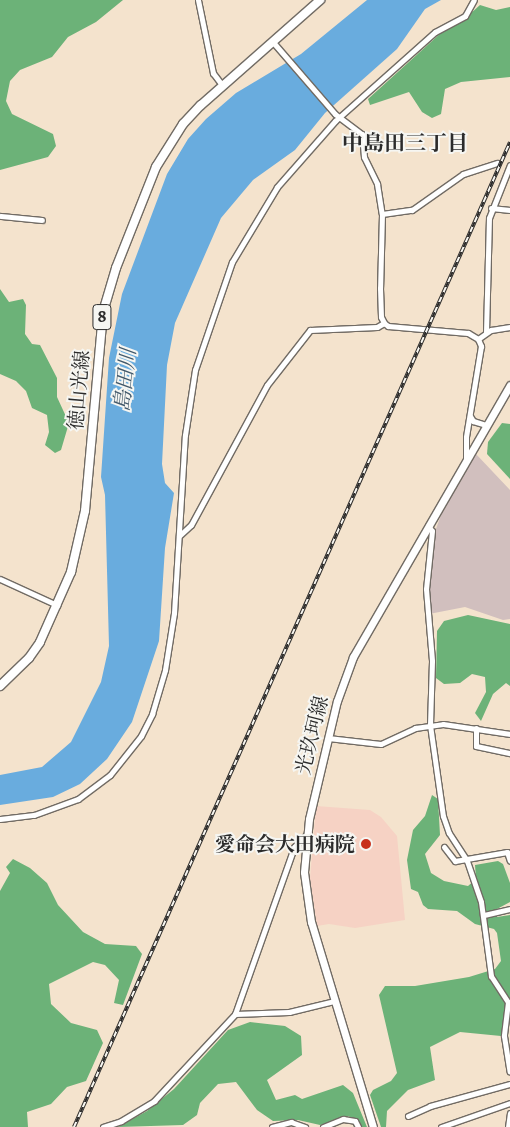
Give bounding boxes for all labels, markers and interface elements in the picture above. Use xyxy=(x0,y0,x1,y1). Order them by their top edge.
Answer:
district label: 中島田三丁目 xyxy=(342,130,468,156)
road number: 8 xyxy=(92,300,112,334)
water label: 島田川 xyxy=(109,347,141,413)
street label: 徳山光線 xyxy=(64,349,94,431)
street label: 光玖珂線 xyxy=(291,693,333,777)
place label: 愛命会大田病院 xyxy=(215,832,355,856)
marker: 愛命会大田病院 xyxy=(359,837,373,851)

